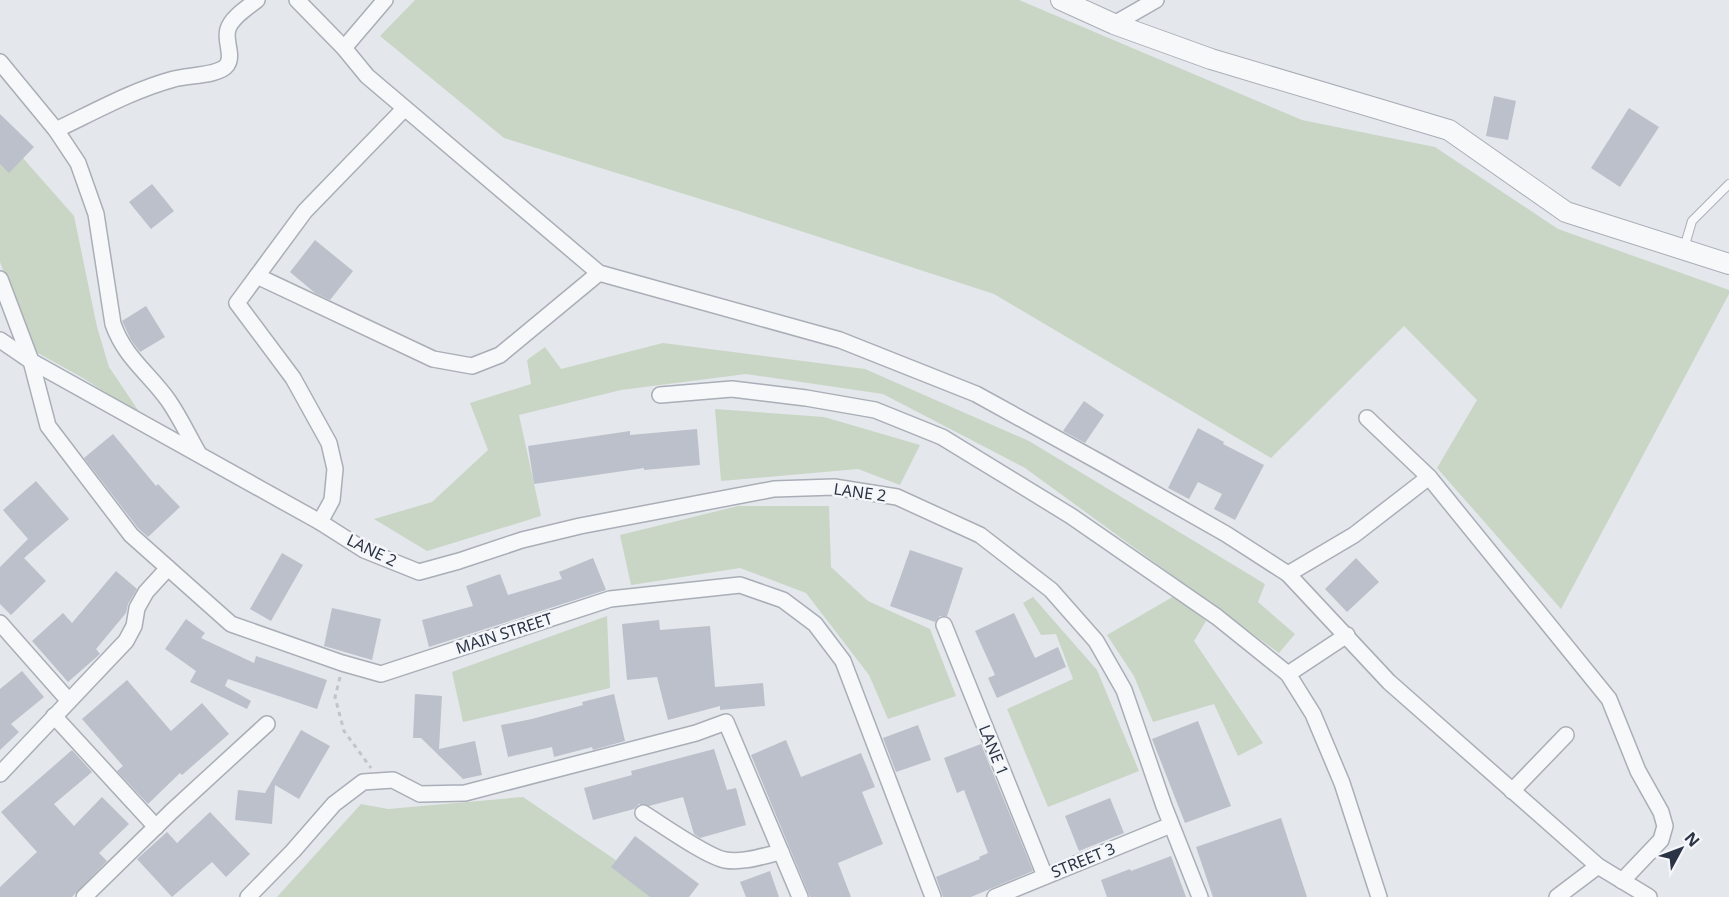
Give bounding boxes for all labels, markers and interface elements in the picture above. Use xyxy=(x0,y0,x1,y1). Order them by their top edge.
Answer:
street label: LANE 2 xyxy=(832,477,888,507)
street label: LANE 2 xyxy=(343,528,401,572)
street label: MAIN STREET xyxy=(453,607,555,659)
street label: LANE 1 xyxy=(974,721,1014,779)
north arrow xyxy=(1651,819,1711,879)
text: N xyxy=(1680,827,1705,851)
street label: STREET 3 xyxy=(1048,837,1118,883)

